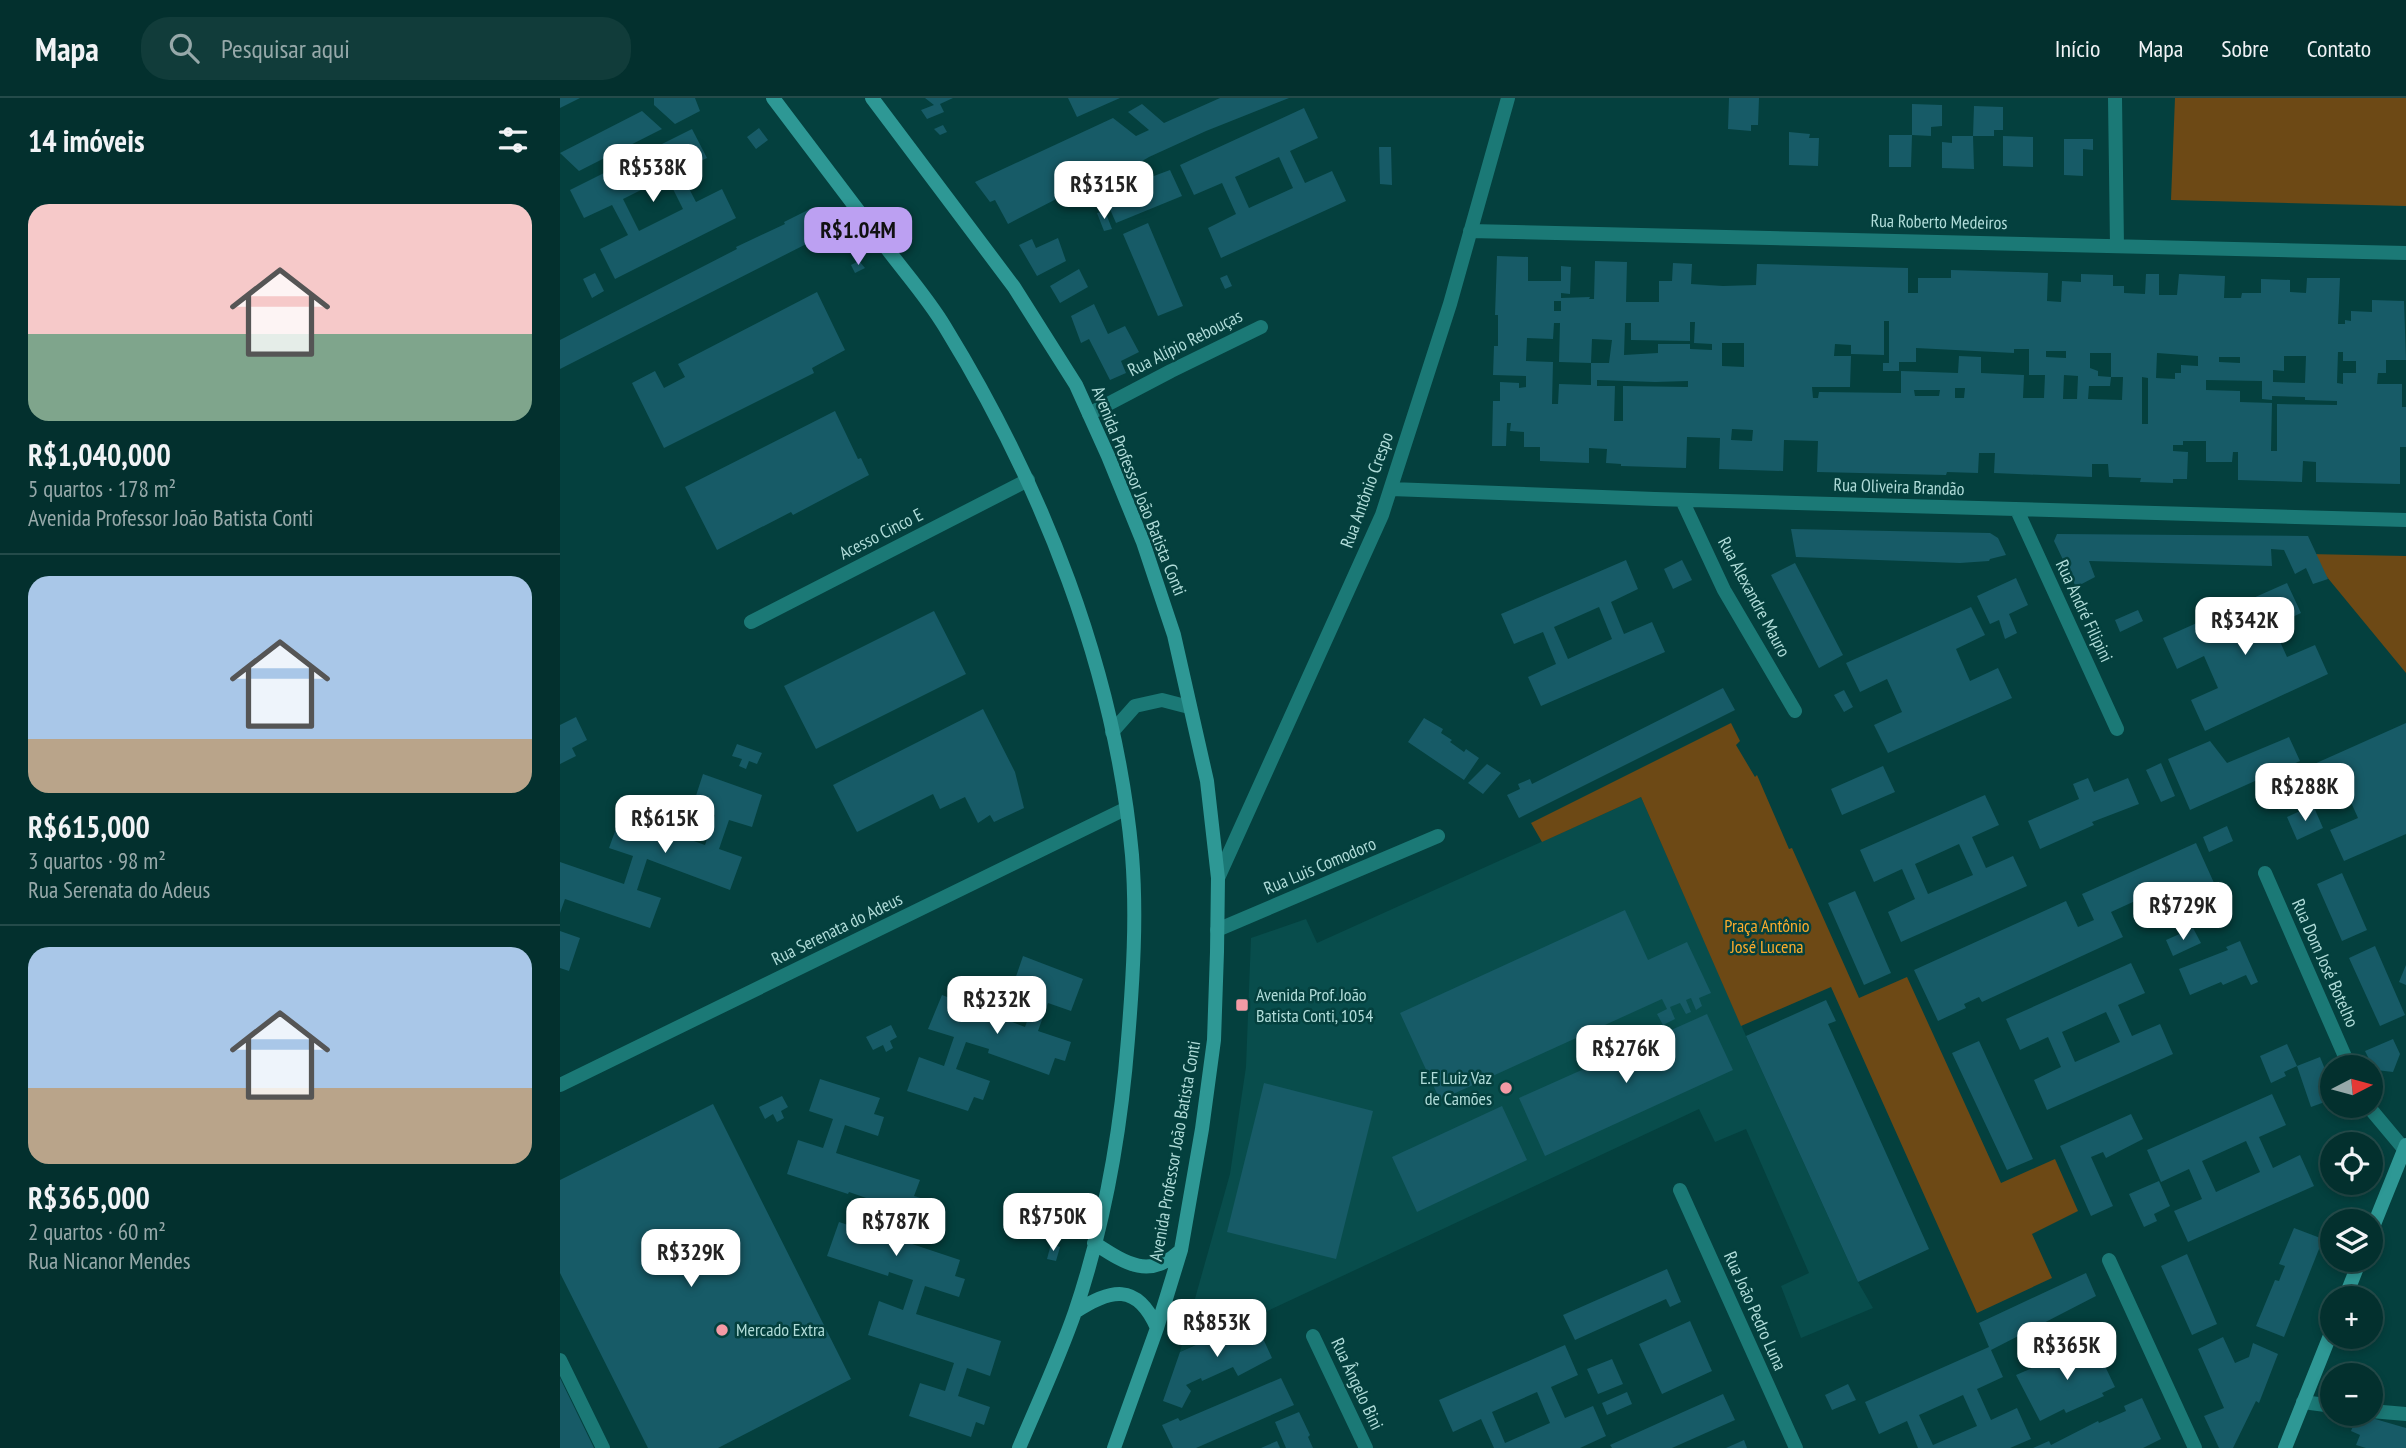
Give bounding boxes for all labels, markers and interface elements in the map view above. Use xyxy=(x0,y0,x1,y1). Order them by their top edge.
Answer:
search box xyxy=(141,17,631,80)
text: Mapa xyxy=(35,27,99,70)
icon: search xyxy=(165,29,203,67)
text: Pesquisar aqui xyxy=(221,32,350,65)
text: Início xyxy=(2055,33,2100,64)
text: Mapa xyxy=(2138,33,2183,64)
text: Sobre xyxy=(2221,33,2269,64)
text: Contato xyxy=(2307,33,2371,64)
text: 14 imóveis xyxy=(28,121,144,160)
icon: filters xyxy=(494,121,532,159)
pin: R$538K xyxy=(596,144,710,204)
text: R$538K xyxy=(619,152,687,181)
pin: R$315K xyxy=(1047,162,1161,221)
text: R$315K xyxy=(1070,169,1138,198)
pin: R$1.04M xyxy=(793,208,923,267)
street label: Rua Roberto Medeiros xyxy=(1870,209,2008,234)
text: R$1.04M xyxy=(820,215,896,244)
icon: home xyxy=(217,249,343,375)
street label: Rua Alípio Rebouças xyxy=(1124,304,1246,381)
street label: Avenida Professor João Batista Conti xyxy=(1087,383,1192,599)
street label: Rua Antônio Crespo xyxy=(1335,429,1398,551)
text: R$1,040,000 xyxy=(28,435,171,474)
street label: Rua Oliveira Brandão xyxy=(1833,473,1965,500)
text: 5 quartos · 178 m² xyxy=(28,474,176,503)
text: Avenida Professor João Batista Conti xyxy=(28,503,314,532)
street label: Acesso Cinco E xyxy=(835,503,927,564)
street label: Rua Alexandre Mauro xyxy=(1713,533,1796,661)
street label: Rua André Filipini xyxy=(2051,556,2118,666)
pin: R$342K xyxy=(2188,598,2302,657)
text: R$342K xyxy=(2211,605,2279,634)
icon: home xyxy=(217,621,343,747)
pin: R$288K xyxy=(2248,764,2362,823)
text: R$288K xyxy=(2271,771,2339,800)
pin: R$615K xyxy=(608,796,722,855)
text: R$615K xyxy=(631,803,699,832)
text: R$615,000 xyxy=(28,807,150,846)
street label: Rua Luis Comodoro xyxy=(1260,832,1380,899)
text: 3 quartos · 98 m² xyxy=(28,846,166,875)
text: Rua Serenata do Adeus xyxy=(28,875,210,904)
pin: R$729K xyxy=(2126,882,2240,942)
street label: Rua Serenata do Adeus xyxy=(768,887,906,970)
text: R$729K xyxy=(2149,890,2217,919)
street label: Rua Dom José Botelho xyxy=(2287,895,2364,1031)
park label: Praça Antônio José Lucena xyxy=(1724,914,1810,958)
pin: R$232K xyxy=(940,976,1054,1036)
place label: Avenida Prof. João Batista Conti, 1054 xyxy=(1256,983,1373,1027)
text: R$232K xyxy=(963,984,1031,1013)
icon: home xyxy=(217,992,343,1118)
marker: Avenida Prof. João Batista Conti, 1054 xyxy=(1234,997,1250,1013)
pin: R$276K xyxy=(1569,1026,1683,1085)
text: R$276K xyxy=(1592,1033,1660,1062)
street label: Avenida Professor João Batista Conti xyxy=(1144,1039,1205,1263)
north arrow xyxy=(2320,1055,2384,1118)
map controls xyxy=(2320,1055,2383,1426)
place label: E.E Luiz Vaz de Camões xyxy=(1420,1066,1492,1110)
marker: E.E Luiz Vaz de Camões xyxy=(1498,1080,1514,1096)
button: locate xyxy=(2320,1132,2383,1195)
text: R$365,000 xyxy=(28,1178,150,1217)
pin: R$750K xyxy=(996,1194,1110,1253)
pin: R$787K xyxy=(839,1198,953,1258)
text: R$750K xyxy=(1019,1201,1087,1230)
text: R$787K xyxy=(862,1206,930,1235)
button: layers xyxy=(2320,1209,2383,1272)
text: 2 quartos · 60 m² xyxy=(28,1217,166,1246)
pin: R$329K xyxy=(634,1230,748,1289)
text: R$329K xyxy=(657,1237,725,1266)
text: Rua Nicanor Mendes xyxy=(28,1246,191,1275)
street label: Rua João Pedro Luna xyxy=(1719,1248,1792,1374)
button: + xyxy=(2320,1286,2383,1349)
pin: R$853K xyxy=(1160,1300,1274,1359)
text: R$853K xyxy=(1183,1307,1251,1336)
place label: Mercado Extra xyxy=(736,1318,825,1341)
marker: Mercado Extra xyxy=(714,1322,730,1338)
pin: R$365K xyxy=(2010,1322,2124,1382)
text: R$365K xyxy=(2033,1330,2101,1359)
street label: Rua Ângelo Bini xyxy=(1326,1334,1389,1433)
button: − xyxy=(2320,1363,2383,1426)

